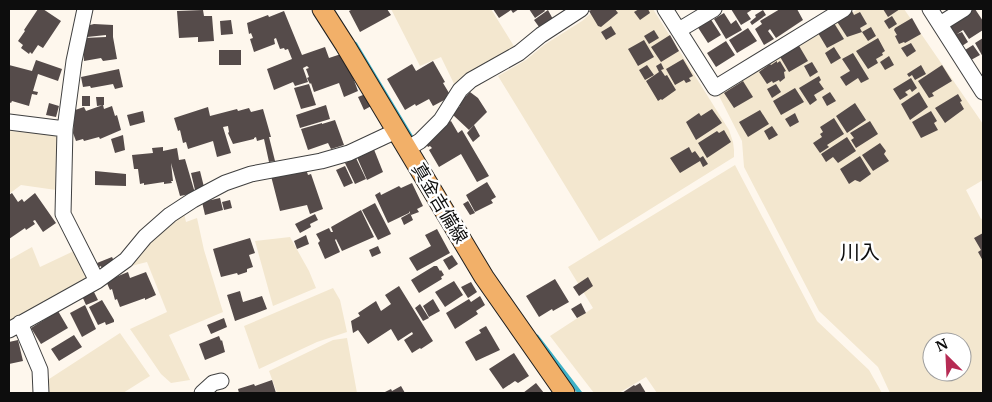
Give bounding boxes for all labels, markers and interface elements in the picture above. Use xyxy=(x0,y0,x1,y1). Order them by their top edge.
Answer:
street label: 真金吉備線 xyxy=(407,159,473,247)
district label: 川入 xyxy=(840,239,880,264)
north arrow xyxy=(922,332,972,382)
text: N xyxy=(933,335,950,356)

